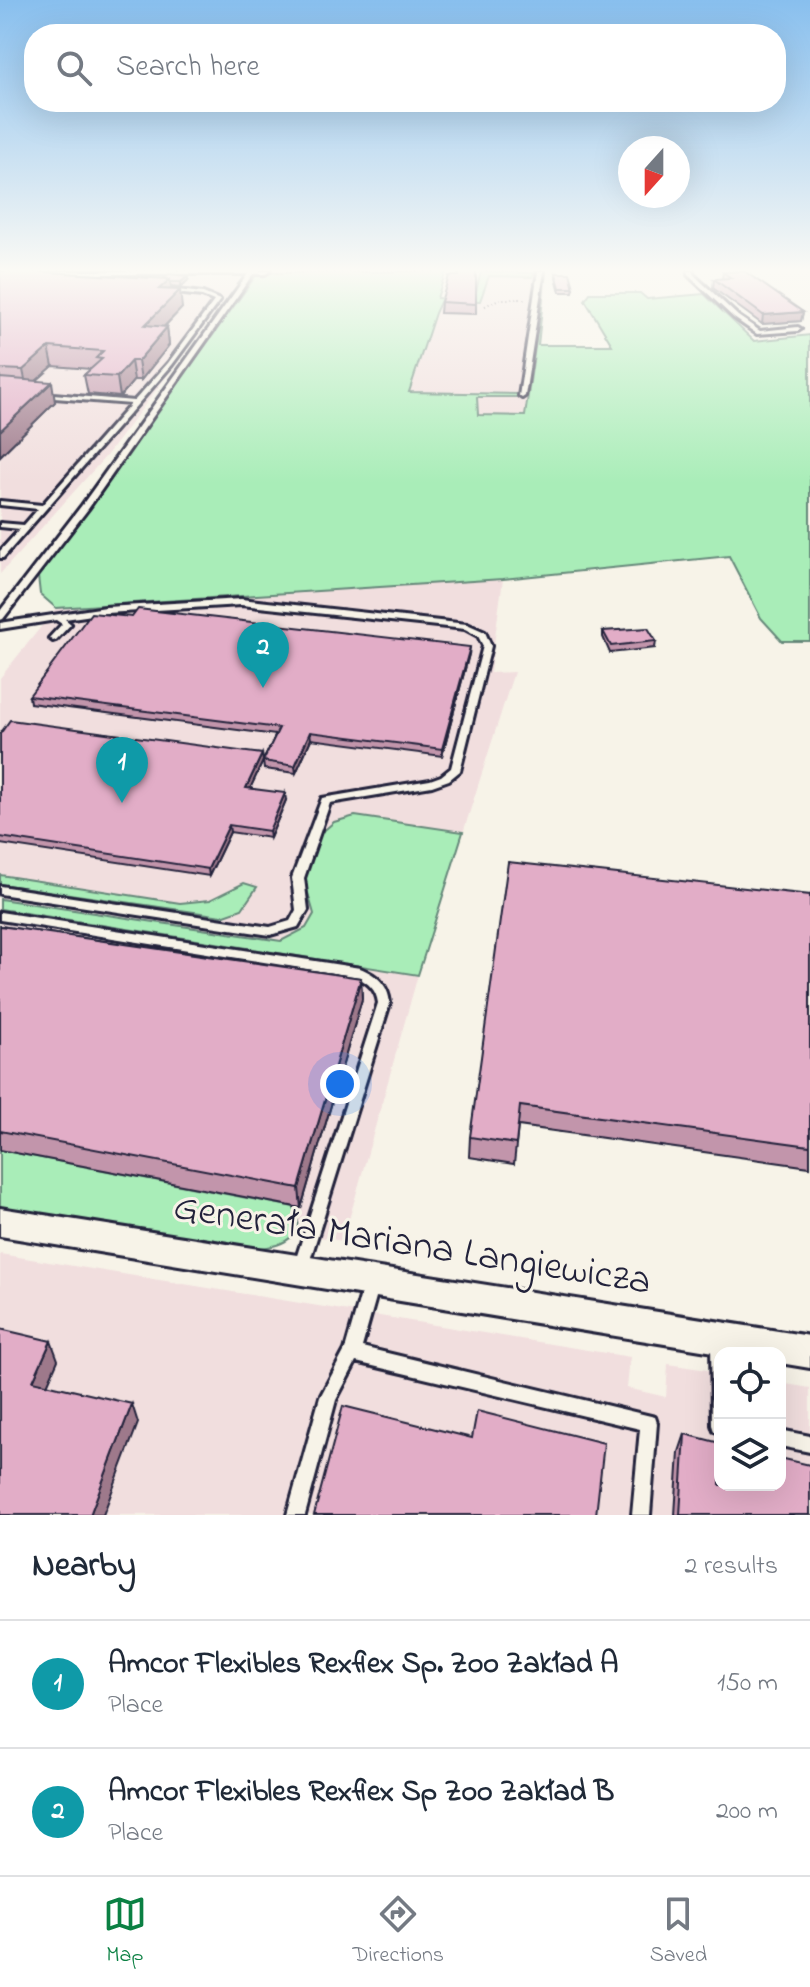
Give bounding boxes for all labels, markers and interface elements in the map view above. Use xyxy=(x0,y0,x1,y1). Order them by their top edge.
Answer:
search box xyxy=(24,24,786,112)
icon: search xyxy=(52,46,96,90)
text: Search here xyxy=(116,46,260,90)
north arrow xyxy=(618,136,690,208)
pin: 2 xyxy=(237,622,289,688)
pin: 1 xyxy=(96,737,148,803)
your location xyxy=(320,1064,360,1104)
street label: Generała Mariana Langiewicza xyxy=(169,1179,655,1313)
map controls xyxy=(714,1347,786,1491)
button: locate xyxy=(714,1347,786,1419)
button: layers xyxy=(714,1419,786,1491)
text: Nearby xyxy=(32,1542,136,1592)
text: 2 results xyxy=(685,1548,778,1586)
text: Amcor Flexibles Rexflex Sp. Zoo Zakład A xyxy=(108,1643,619,1687)
text: 1 xyxy=(54,1665,62,1703)
text: 150 m xyxy=(717,1665,778,1703)
text: Place xyxy=(108,1687,163,1725)
text: Amcor Flexibles Rexflex Sp Zoo Zakład B xyxy=(108,1771,614,1815)
text: 2 xyxy=(52,1793,64,1831)
text: 200 m xyxy=(716,1793,778,1831)
text: Place xyxy=(108,1815,163,1853)
tab: Map xyxy=(103,1892,147,1972)
tab: Directions xyxy=(353,1892,444,1972)
tab: Saved xyxy=(650,1892,707,1972)

